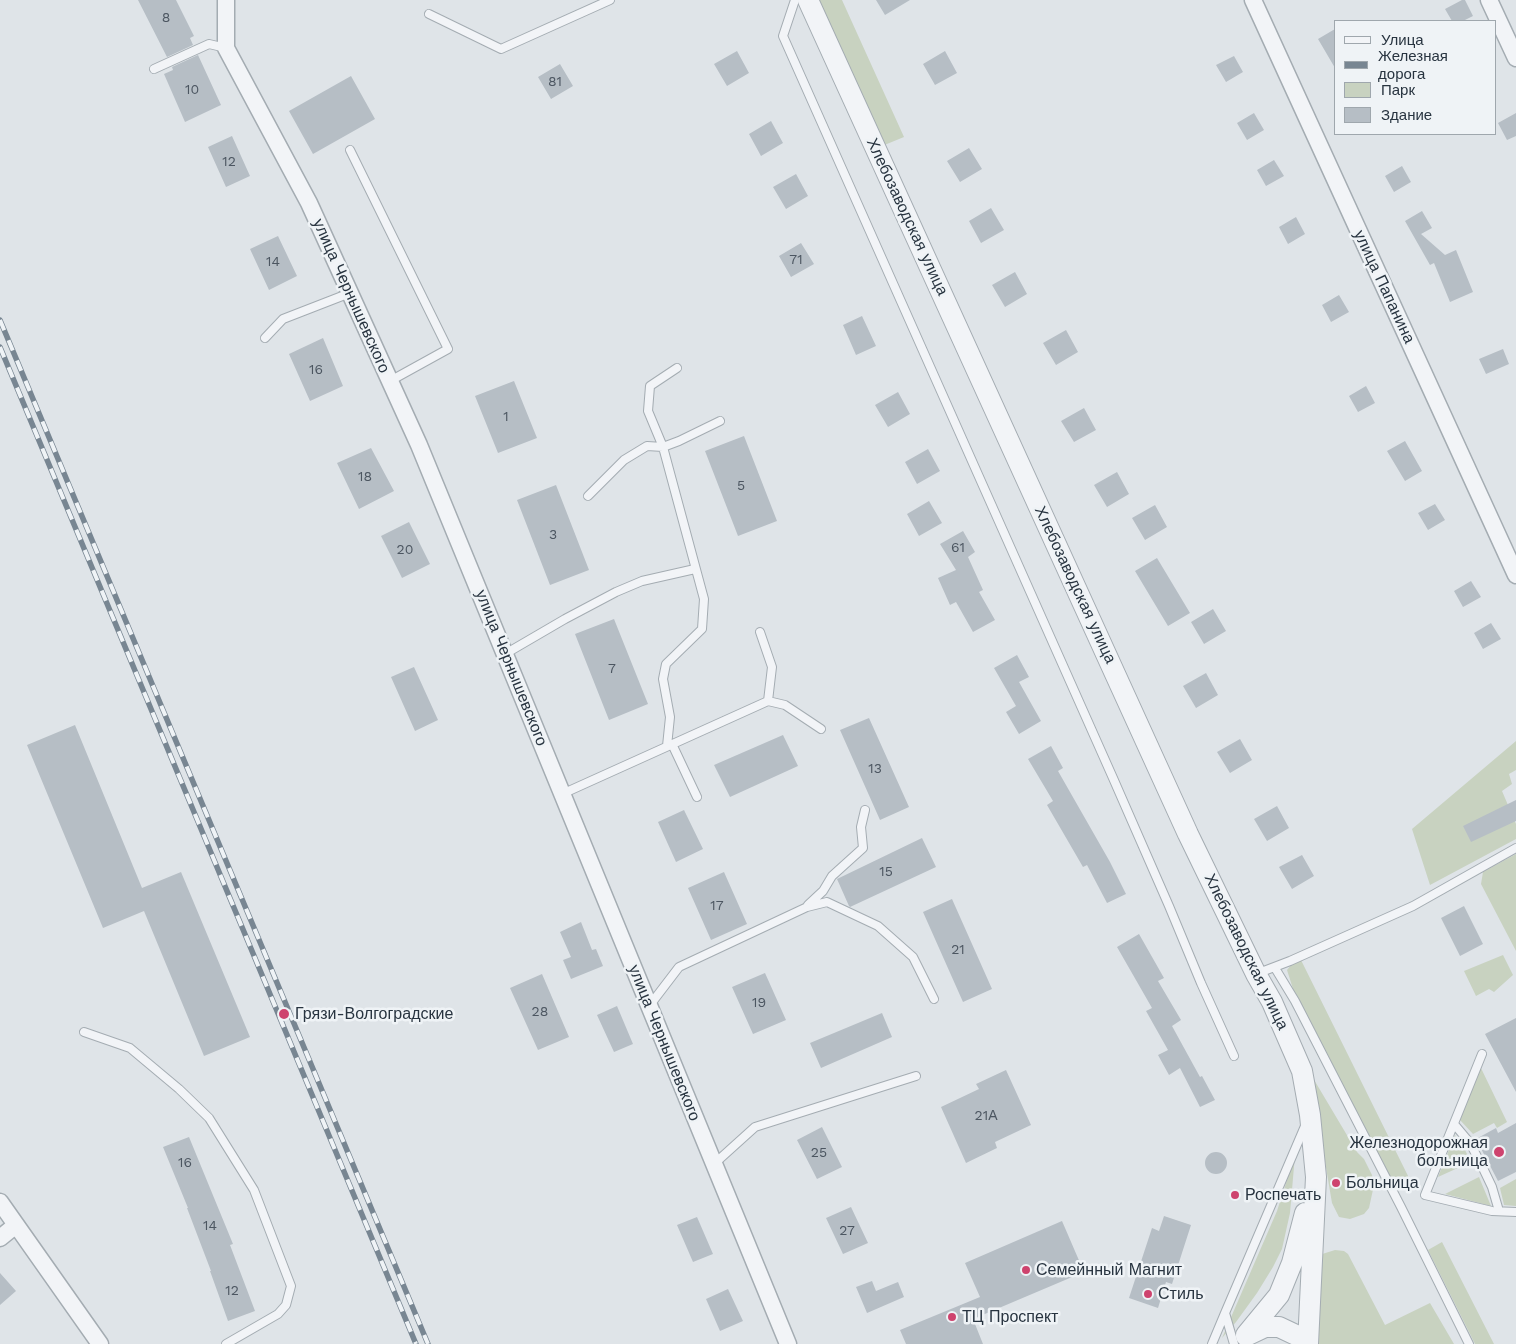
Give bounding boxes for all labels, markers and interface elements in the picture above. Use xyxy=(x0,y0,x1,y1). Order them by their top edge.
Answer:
house number: 8 xyxy=(162,10,170,26)
legend xyxy=(1334,20,1496,135)
text: Улица xyxy=(1381,31,1424,49)
text: Железная дорога xyxy=(1378,47,1448,83)
house number: 81 xyxy=(548,74,562,90)
text: Парк xyxy=(1381,81,1415,99)
house number: 10 xyxy=(185,82,199,98)
text: Здание xyxy=(1381,106,1432,124)
street label: Хлебозаводская улица xyxy=(862,135,952,299)
house number: 12 xyxy=(222,154,236,170)
street label: улица Чернышевского xyxy=(308,216,394,376)
street label: улица Папанина xyxy=(1349,227,1419,347)
house number: 71 xyxy=(789,252,803,268)
house number: 14 xyxy=(266,254,280,270)
house number: 16 xyxy=(309,362,323,378)
house number: 1 xyxy=(503,409,509,425)
house number: 18 xyxy=(358,469,372,485)
house number: 5 xyxy=(737,478,745,494)
street label: Хлебозаводская улица xyxy=(1030,503,1120,667)
house number: 3 xyxy=(549,527,557,543)
house number: 61 xyxy=(951,540,965,556)
house number: 20 xyxy=(397,542,413,558)
street label: улица Чернышевского xyxy=(471,587,551,749)
house number: 7 xyxy=(608,661,616,677)
house number: 13 xyxy=(868,761,882,777)
house number: 15 xyxy=(879,864,893,880)
street label: Хлебозаводская улица xyxy=(1200,871,1292,1033)
house number: 17 xyxy=(710,898,724,914)
house number: 21 xyxy=(951,942,965,958)
street label: улица Чернышевского xyxy=(624,962,704,1124)
house number: 19 xyxy=(752,995,766,1011)
place label: Грязи-Волгоградские xyxy=(295,1004,453,1024)
house number: 28 xyxy=(532,1004,548,1020)
marker: Грязи-Волгоградские xyxy=(277,1007,291,1021)
house number: 21А xyxy=(975,1108,997,1124)
place label: Железнодорожная больница xyxy=(1350,1133,1488,1171)
house number: 25 xyxy=(811,1145,827,1161)
marker: Железнодорожная больница xyxy=(1492,1145,1506,1159)
house number: 16 xyxy=(178,1155,192,1171)
place label: Больница xyxy=(1346,1173,1419,1193)
marker: Больница xyxy=(1330,1177,1342,1189)
place label: Роспечать xyxy=(1245,1185,1321,1205)
marker: Роспечать xyxy=(1229,1189,1241,1201)
house number: 14 xyxy=(203,1218,217,1234)
house number: 27 xyxy=(839,1223,855,1239)
place label: Семейнный Магнит xyxy=(1036,1260,1182,1280)
marker: Семейнный Магнит xyxy=(1020,1264,1032,1276)
house number: 12 xyxy=(225,1283,239,1299)
place label: Стиль xyxy=(1158,1284,1203,1304)
marker: Стиль xyxy=(1142,1288,1154,1300)
place label: ТЦ Проспект xyxy=(962,1307,1058,1327)
marker: ТЦ Проспект xyxy=(946,1311,958,1323)

